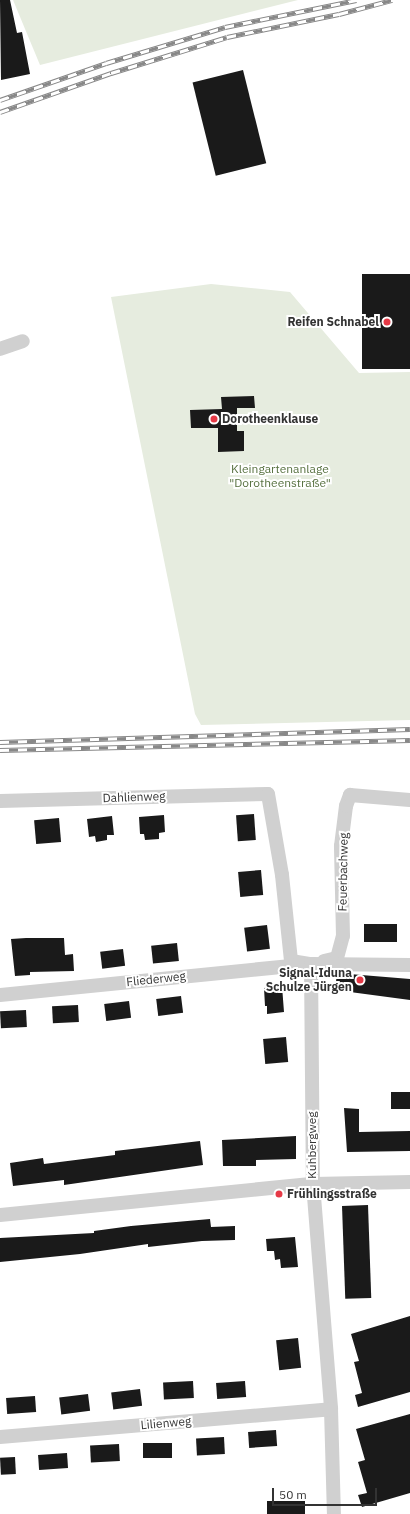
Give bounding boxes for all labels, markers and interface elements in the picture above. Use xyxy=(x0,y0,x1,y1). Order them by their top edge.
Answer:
place label: Reifen Schnabel xyxy=(287,315,379,329)
marker: Reifen Schnabel xyxy=(382,317,392,327)
place label: Dorotheenklause xyxy=(222,412,318,426)
marker: Dorotheenklause xyxy=(209,414,219,424)
park label: Kleingartenanlage "Dorotheenstraße" xyxy=(229,462,331,490)
street label: Dahlienweg xyxy=(102,789,166,805)
street label: Feuerbachweg xyxy=(335,832,351,912)
place label: Signal-Iduna Schulze Jürgen xyxy=(266,966,352,994)
street label: Fliederweg xyxy=(126,969,186,989)
marker: Signal-Iduna Schulze Jürgen xyxy=(355,975,365,985)
street label: Kuhbergweg xyxy=(305,1111,319,1179)
place label: Frühlingsstraße xyxy=(287,1187,377,1201)
marker: Frühlingsstraße xyxy=(274,1189,284,1199)
street label: Lilienweg xyxy=(140,1414,192,1432)
scale bar xyxy=(274,1480,379,1506)
text: 50 m xyxy=(279,1487,307,1502)

